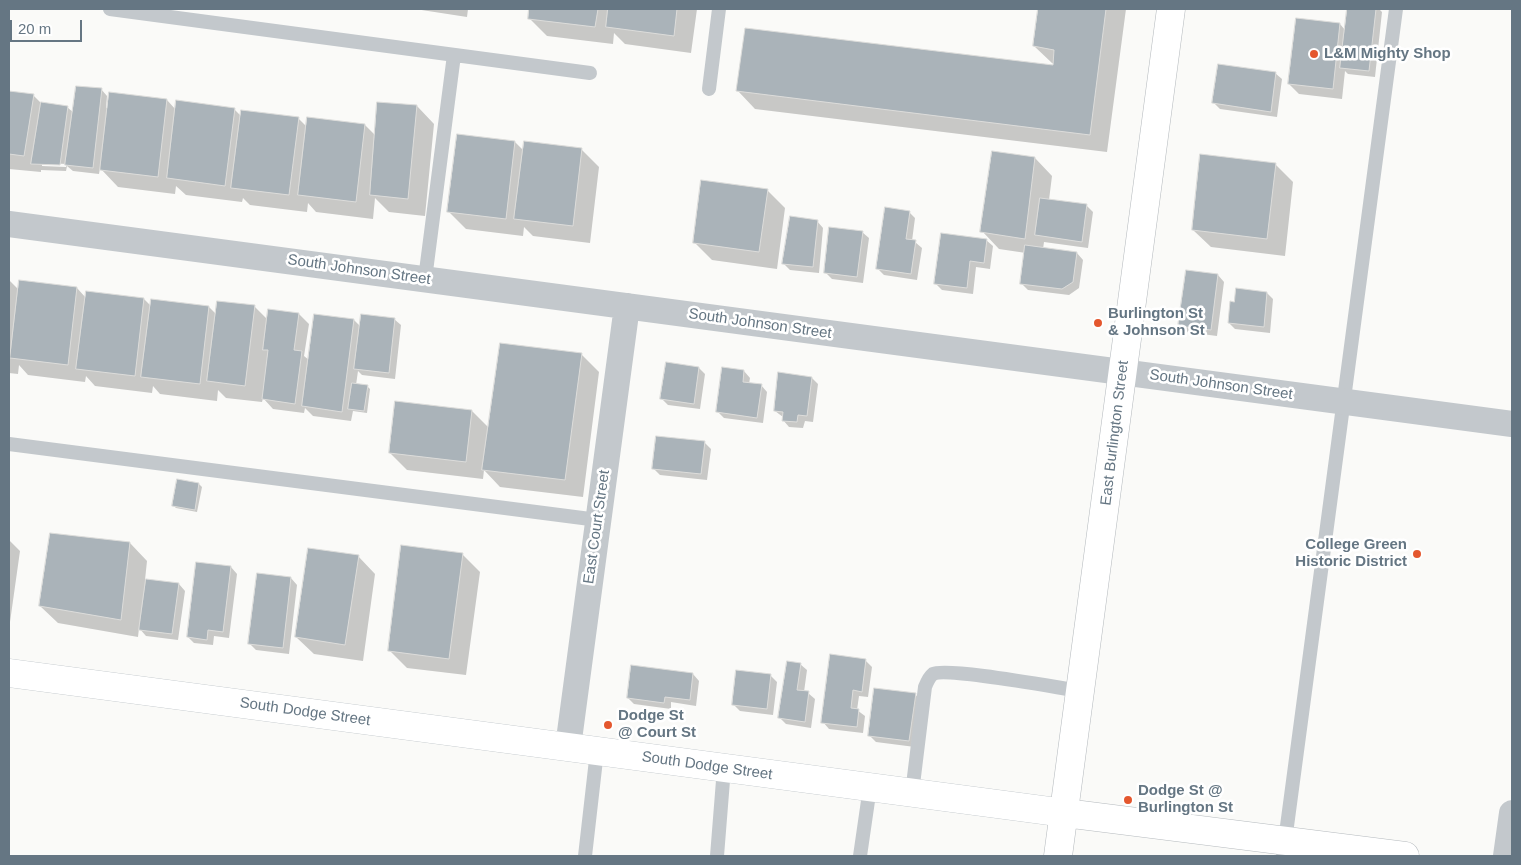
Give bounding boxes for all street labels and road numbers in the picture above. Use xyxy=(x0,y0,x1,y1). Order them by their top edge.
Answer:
street label: South Johnson Street xyxy=(286,251,432,289)
street label: South Johnson Street xyxy=(687,305,833,343)
street label: East Burlington Street xyxy=(1097,359,1133,507)
street label: South Johnson Street xyxy=(1148,366,1294,404)
street label: East Court Street xyxy=(580,469,614,585)
street label: South Dodge Street xyxy=(239,694,371,730)
street label: South Dodge Street xyxy=(641,748,773,784)

